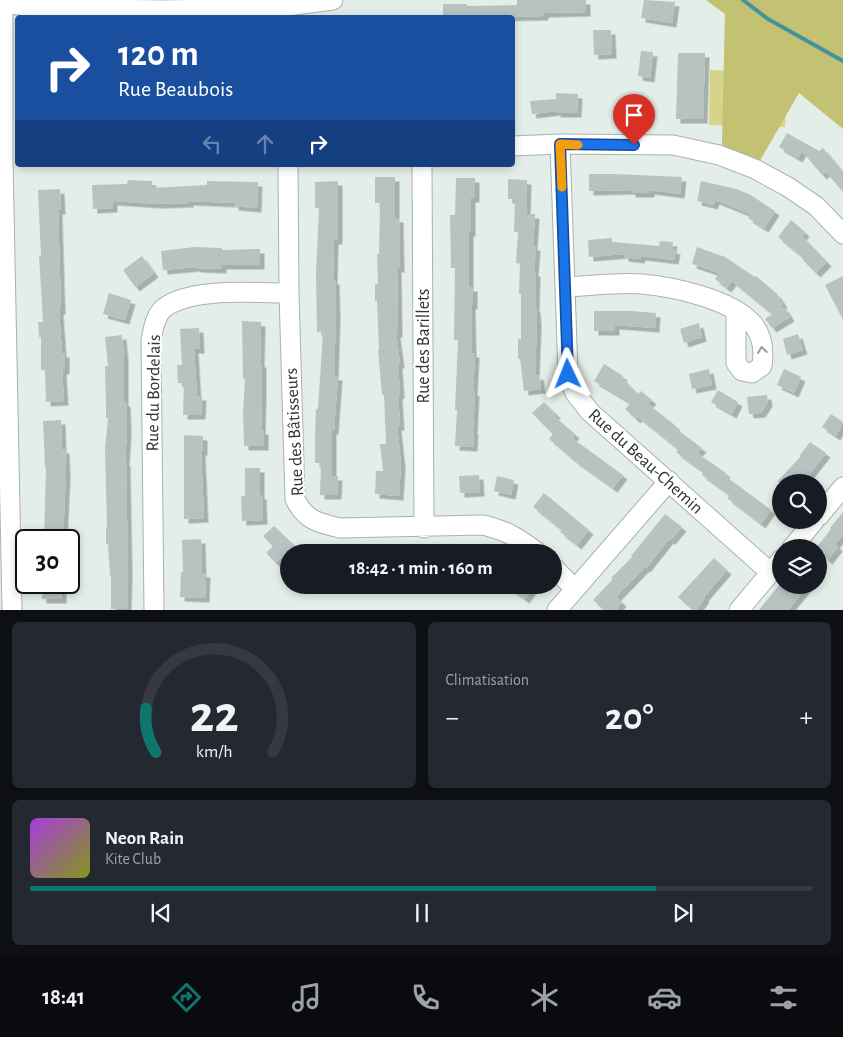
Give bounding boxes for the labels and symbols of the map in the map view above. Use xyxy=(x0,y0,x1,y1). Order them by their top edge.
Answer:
pin xyxy=(613,94,655,145)
street label: Rue des Barillets xyxy=(415,289,433,403)
street label: Rue du Bordelais xyxy=(144,334,164,452)
one-way arrow xyxy=(757,345,768,353)
position arrow xyxy=(541,347,593,399)
street label: Rue des Bâtisseurs xyxy=(283,367,307,497)
street label: Rue du Beau-Chemin xyxy=(585,406,706,518)
speed limit sign: 30 xyxy=(15,529,80,594)

